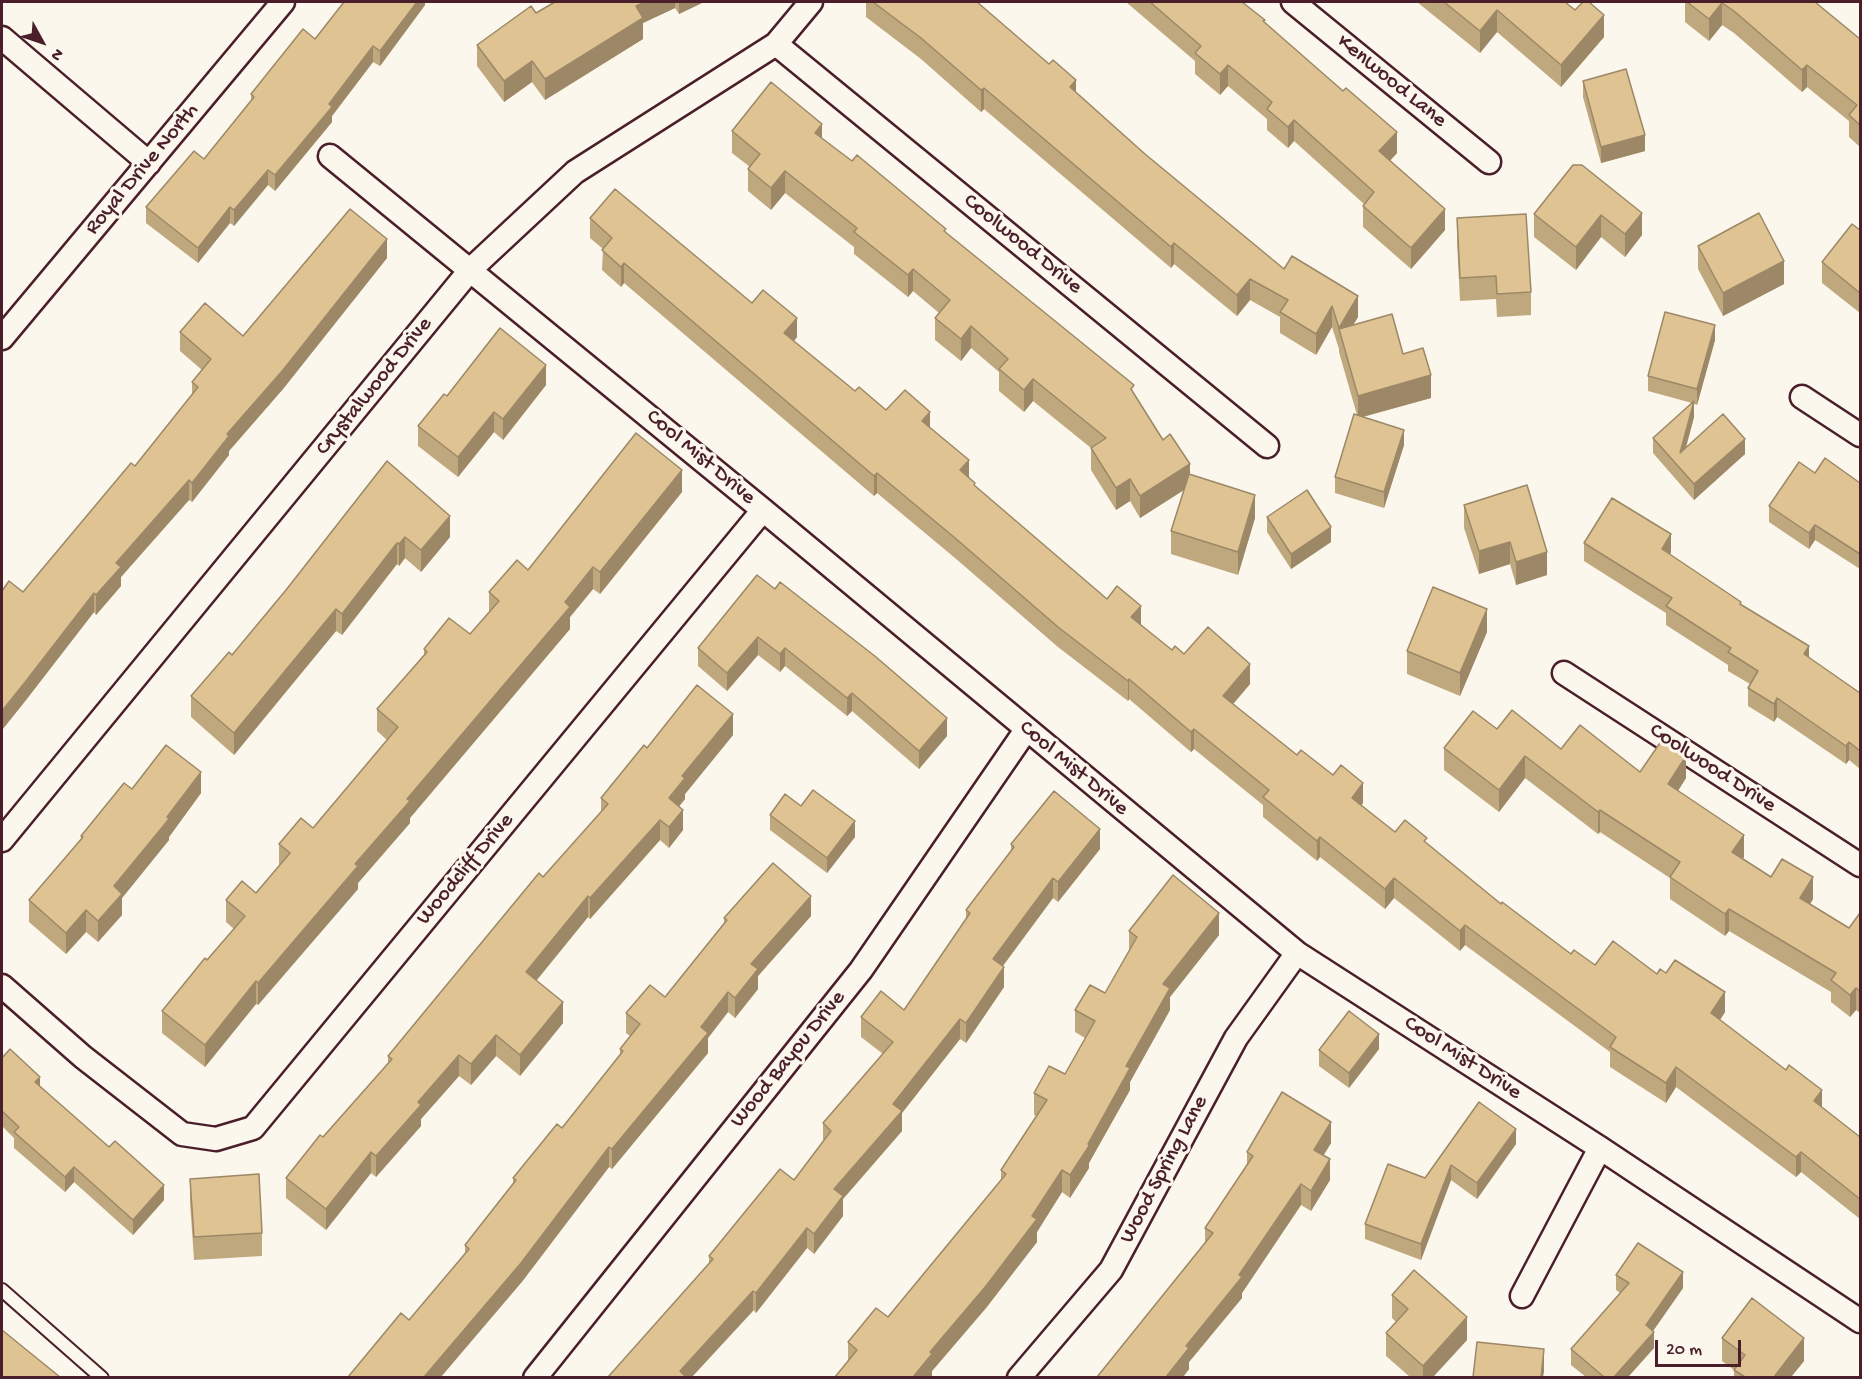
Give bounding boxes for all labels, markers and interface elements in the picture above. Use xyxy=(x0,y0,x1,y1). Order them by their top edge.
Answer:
north arrow xyxy=(12,12,72,72)
street label: Kenwood Lane xyxy=(1331,30,1451,134)
text: N xyxy=(46,44,67,64)
street label: Royal Drive North xyxy=(80,99,206,241)
street label: Coolwood Drive xyxy=(957,189,1087,301)
street label: Crystalwood Drive xyxy=(311,312,439,462)
street label: Cool Mist Drive xyxy=(640,404,760,512)
street label: Cool Mist Drive xyxy=(1013,715,1133,823)
street label: Coolwood Drive xyxy=(1644,718,1780,820)
street label: Woodcliff Drive xyxy=(411,809,521,931)
street label: Wood Bayou Drive xyxy=(726,986,852,1134)
street label: Cool Mist Drive xyxy=(1398,1011,1526,1107)
street label: Wood Spring Lane xyxy=(1115,1092,1215,1248)
scale bar xyxy=(1658,1328,1744,1366)
text: 20 m xyxy=(1666,1340,1702,1361)

